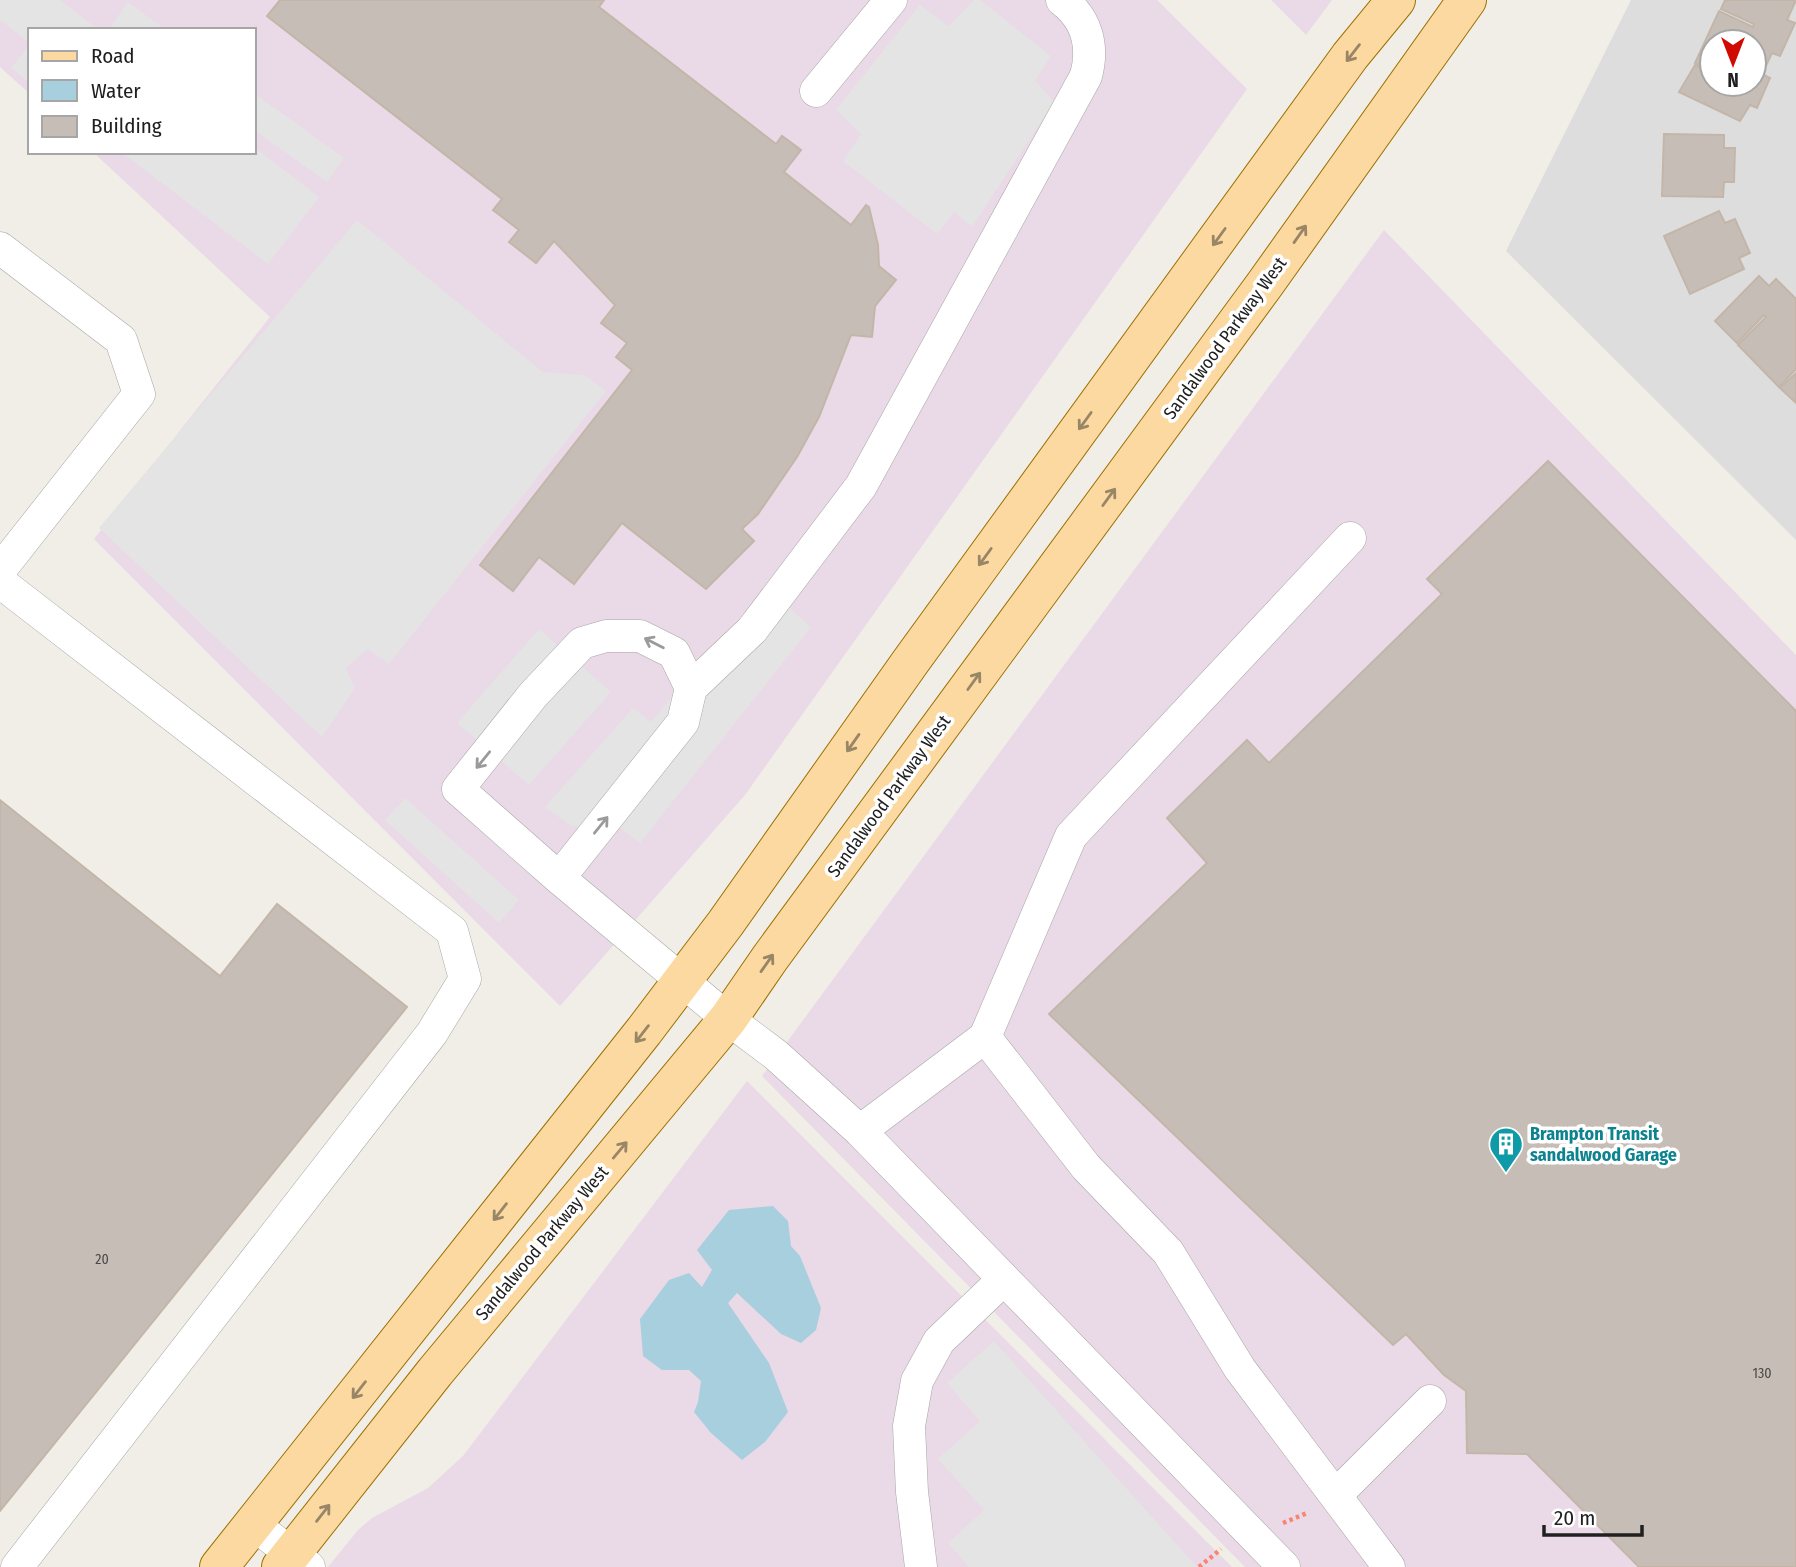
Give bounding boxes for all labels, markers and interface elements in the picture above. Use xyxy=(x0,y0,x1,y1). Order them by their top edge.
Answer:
legend xyxy=(28,28,256,154)
north arrow xyxy=(1698,28,1768,98)
text: Road xyxy=(91,43,135,69)
one-way arrow xyxy=(1345,43,1360,62)
text: N xyxy=(1727,68,1739,91)
text: Water xyxy=(91,78,141,104)
text: Building xyxy=(91,113,162,139)
one-way arrow xyxy=(1293,225,1307,244)
one-way arrow xyxy=(1211,227,1226,246)
street label: Sandalwood Parkway West xyxy=(1159,253,1291,423)
one-way arrow xyxy=(1077,411,1092,429)
one-way arrow xyxy=(1101,488,1116,507)
one-way arrow xyxy=(978,548,993,567)
one-way arrow xyxy=(644,636,665,650)
one-way arrow xyxy=(966,671,981,690)
street label: Sandalwood Parkway West xyxy=(823,711,955,881)
one-way arrow xyxy=(846,733,860,752)
one-way arrow xyxy=(475,750,491,768)
one-way arrow xyxy=(594,816,609,834)
one-way arrow xyxy=(760,954,774,973)
one-way arrow xyxy=(634,1024,649,1043)
place label: Brampton Transit sandalwood Garage xyxy=(1530,1123,1677,1166)
building icon: Brampton Transit sandalwood Garage xyxy=(1487,1125,1525,1174)
one-way arrow xyxy=(612,1141,628,1159)
street label: Sandalwood Parkway West xyxy=(471,1161,613,1325)
one-way arrow xyxy=(493,1203,508,1221)
house number: 20 xyxy=(95,1251,109,1268)
house number: 130 xyxy=(1752,1365,1772,1382)
one-way arrow xyxy=(351,1381,367,1399)
scale bar xyxy=(1544,1494,1642,1538)
one-way arrow xyxy=(316,1505,331,1523)
text: 20 m xyxy=(1554,1505,1595,1531)

